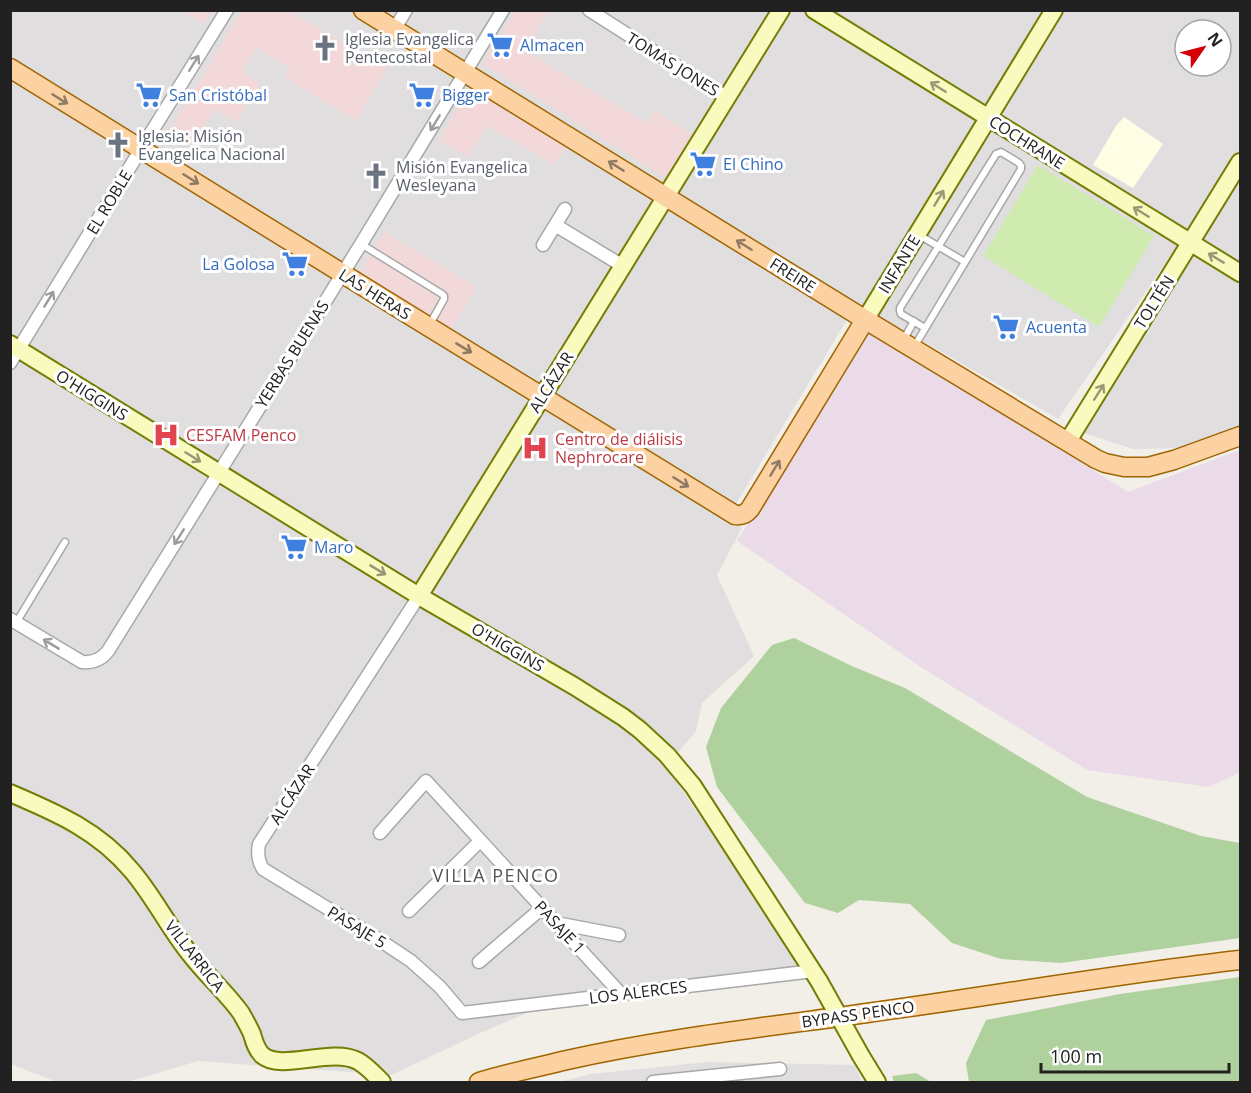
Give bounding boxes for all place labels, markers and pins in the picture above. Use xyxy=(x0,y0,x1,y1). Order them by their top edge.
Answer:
place label: Iglesia Evangelica Pentecostal xyxy=(345,28,474,68)
supermarket icon: Almacen xyxy=(485,30,515,60)
church icon: Iglesia Evangelica Pentecostal xyxy=(310,33,340,63)
place label: Almacen xyxy=(520,34,584,56)
supermarket icon: San Cristóbal xyxy=(134,80,164,110)
supermarket icon: Bigger xyxy=(407,80,437,110)
place label: San Cristóbal xyxy=(169,84,267,106)
place label: Bigger xyxy=(442,84,490,106)
place label: Iglesia: Misión Evangelica Nacional xyxy=(138,125,285,165)
church icon: Iglesia: Misión Evangelica Nacional xyxy=(103,130,133,160)
supermarket icon: El Chino xyxy=(688,149,718,179)
place label: El Chino xyxy=(723,153,783,175)
place label: Misión Evangelica Wesleyana xyxy=(396,156,528,196)
church icon: Misión Evangelica Wesleyana xyxy=(361,161,391,191)
supermarket icon: La Golosa xyxy=(280,249,310,279)
place label: La Golosa xyxy=(202,253,275,275)
supermarket icon: Acuenta xyxy=(991,312,1021,342)
place label: Acuenta xyxy=(1026,316,1087,338)
hospital icon: CESFAM Penco xyxy=(151,420,181,450)
place label: CESFAM Penco xyxy=(186,424,296,446)
place label: Centro de diálisis Nephrocare xyxy=(555,428,683,468)
hospital icon: Centro de diálisis Nephrocare xyxy=(520,433,550,463)
supermarket icon: Maro xyxy=(279,532,309,562)
place label: Maro xyxy=(314,536,353,558)

